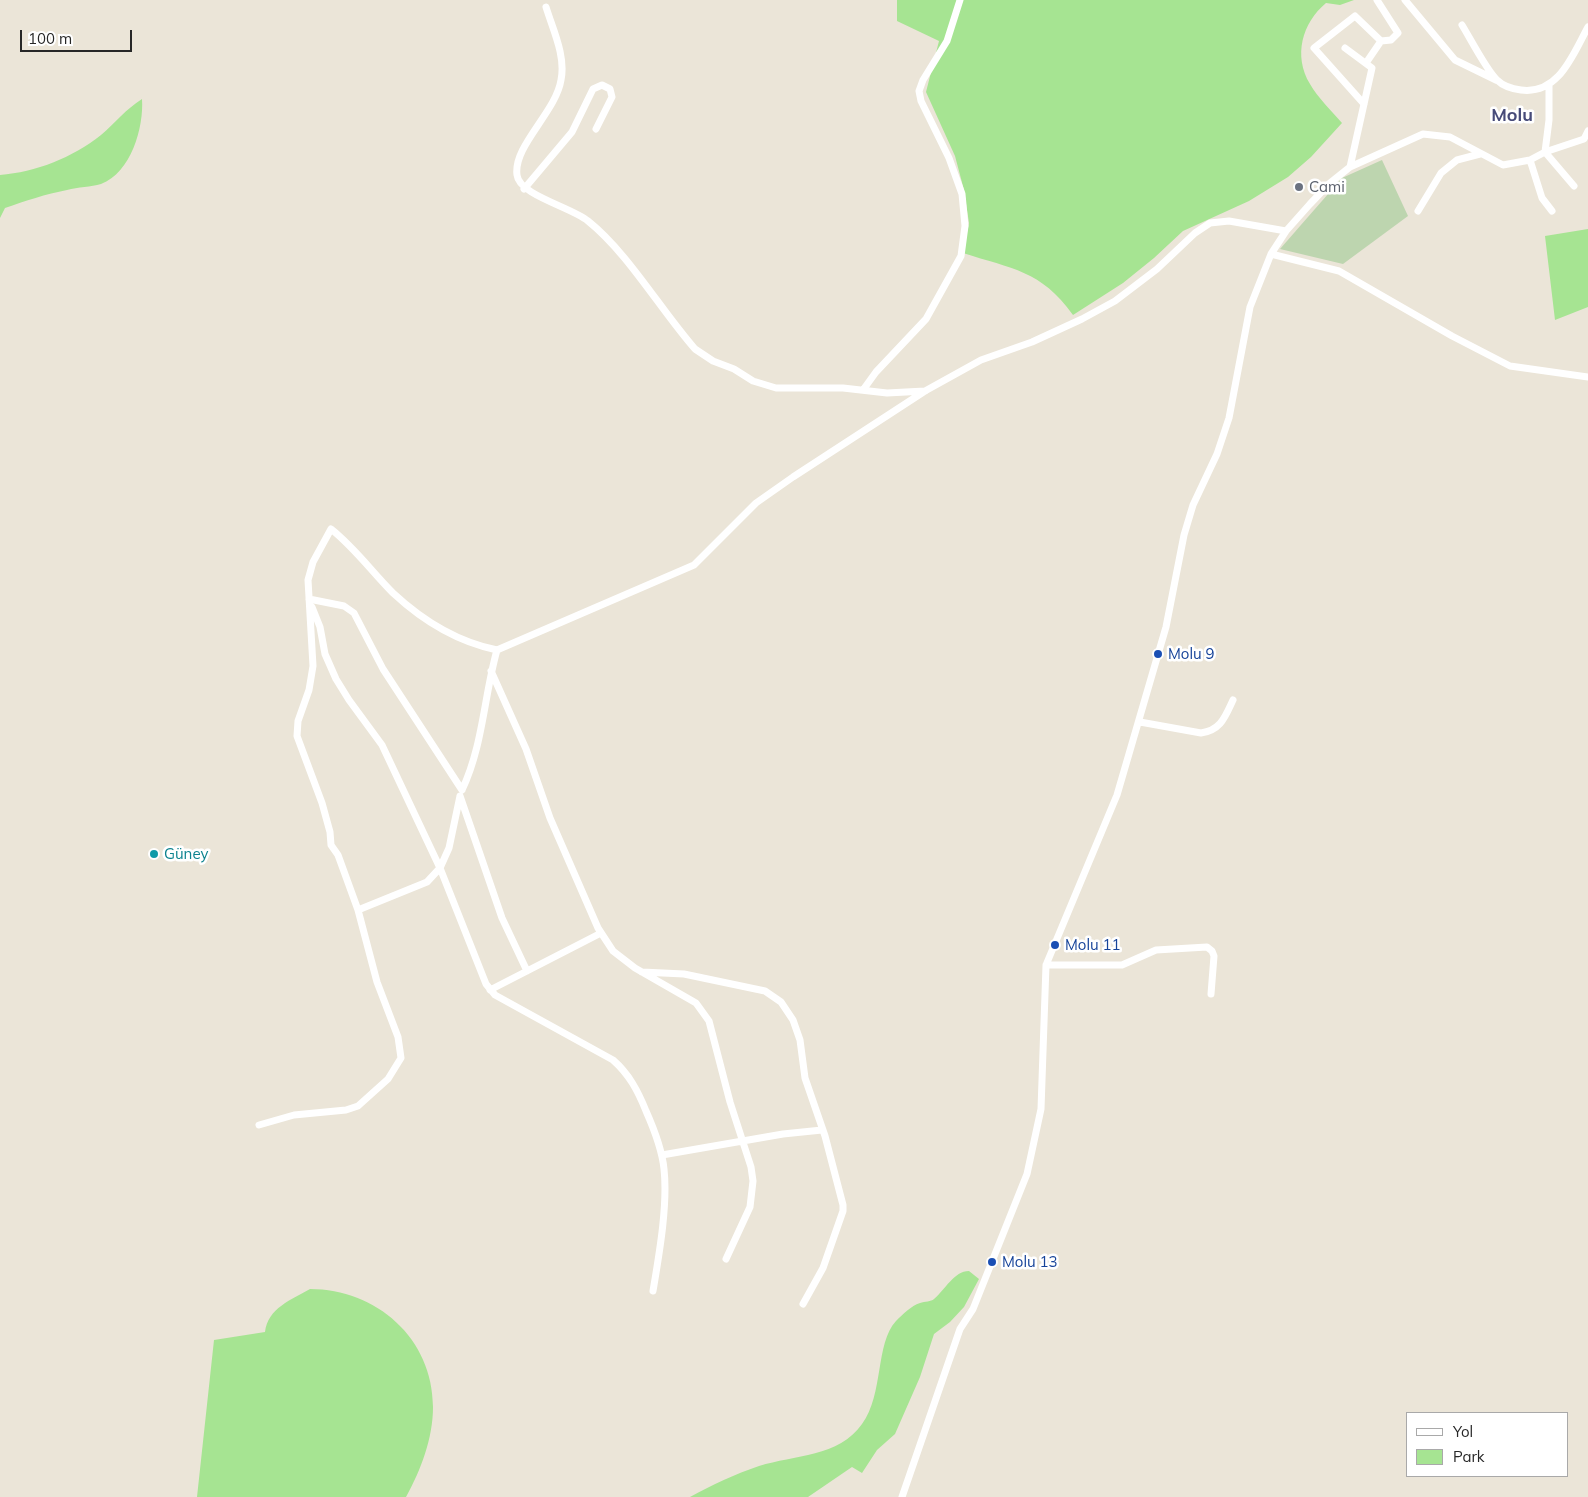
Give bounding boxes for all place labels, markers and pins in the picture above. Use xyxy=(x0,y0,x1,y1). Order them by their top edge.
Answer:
place label: Cami xyxy=(1309,178,1345,196)
marker: Cami xyxy=(1293,181,1305,193)
place label: Molu 9 xyxy=(1168,645,1215,663)
marker: Molu 9 xyxy=(1152,648,1164,660)
place label: Güney xyxy=(164,845,208,863)
marker: Güney xyxy=(148,848,160,860)
place label: Molu 11 xyxy=(1065,936,1121,954)
marker: Molu 11 xyxy=(1049,939,1061,951)
place label: Molu 13 xyxy=(1002,1253,1058,1271)
marker: Molu 13 xyxy=(986,1256,998,1268)

